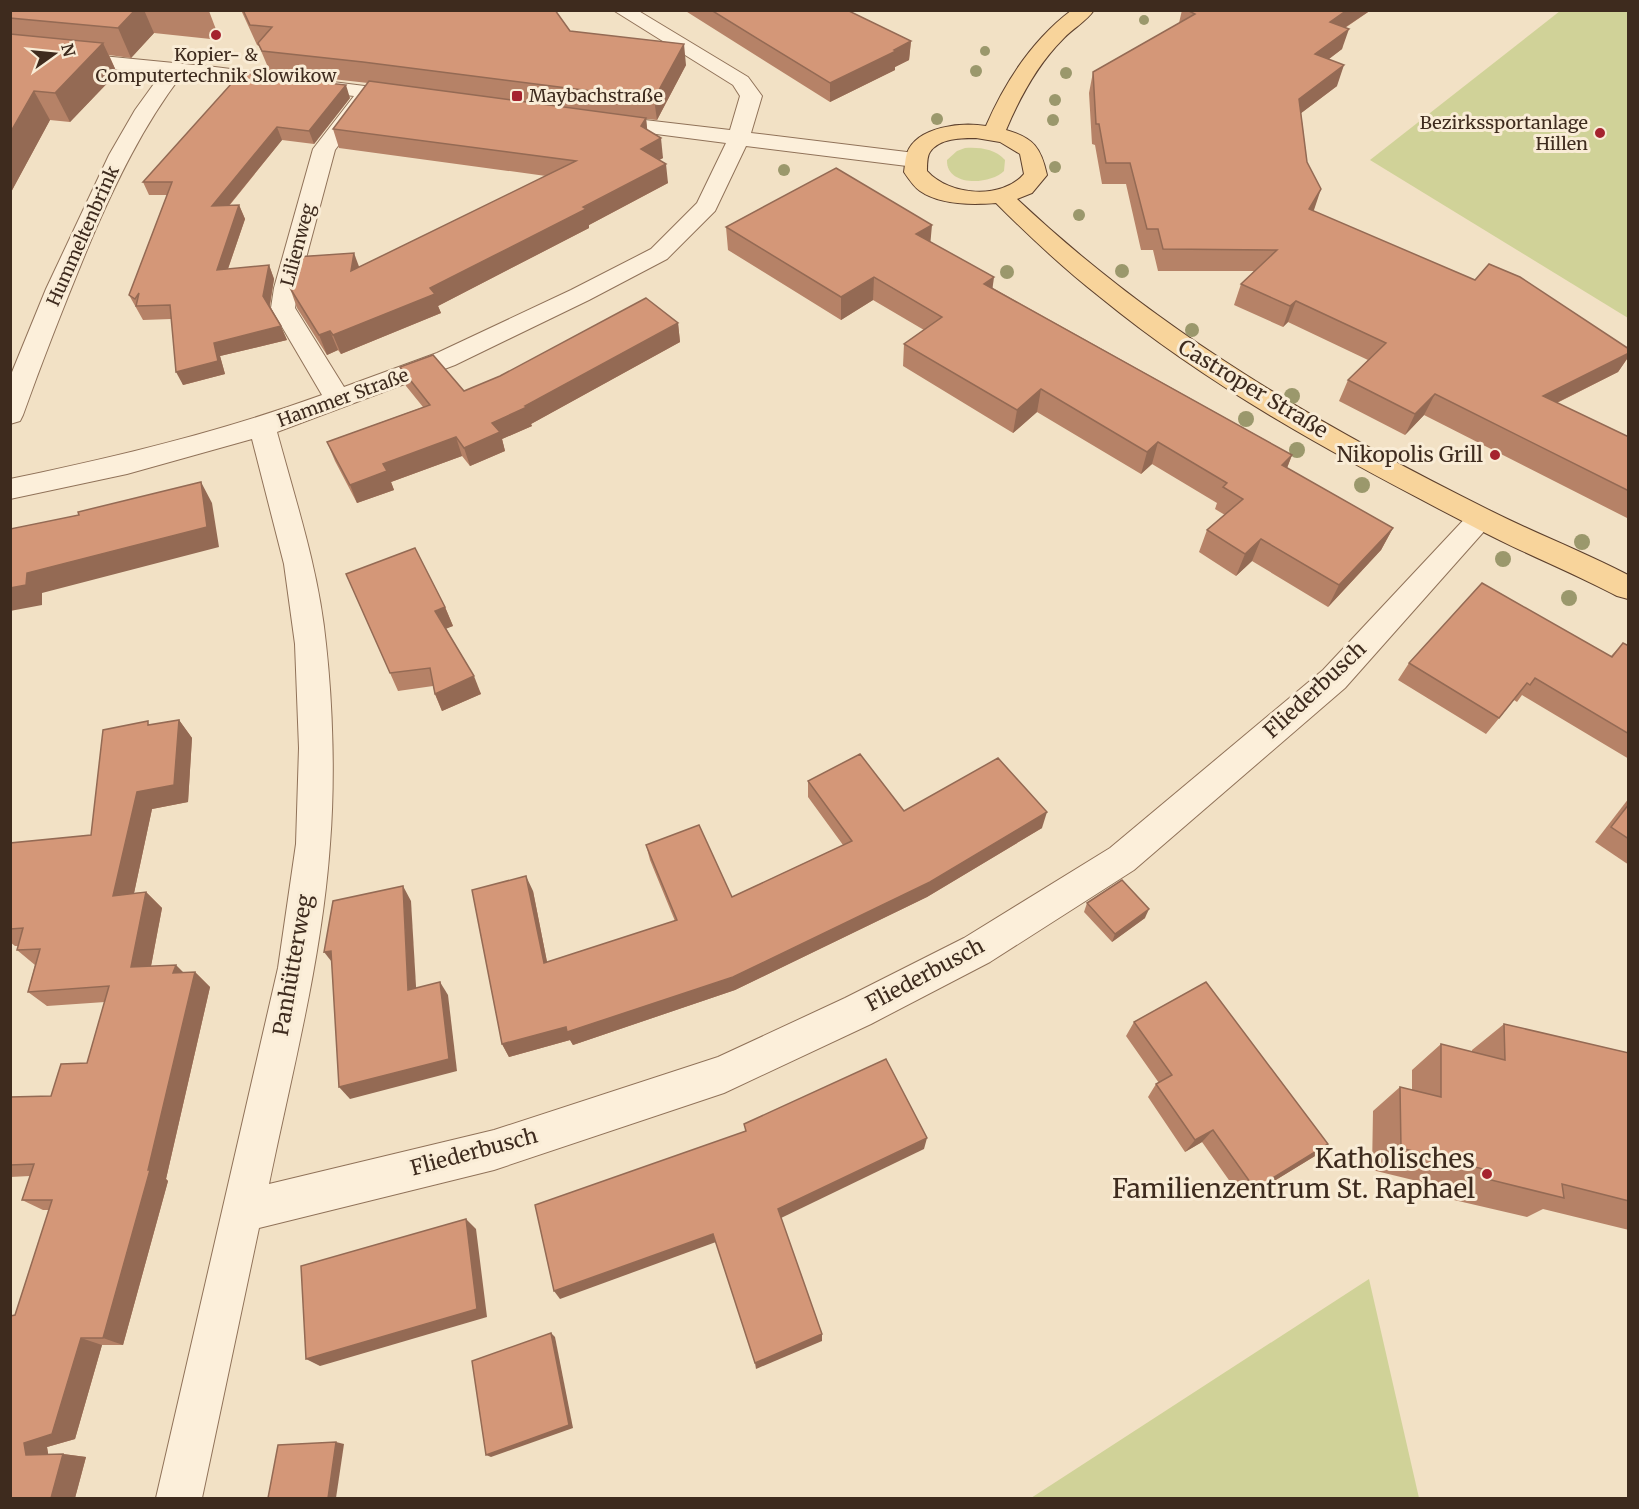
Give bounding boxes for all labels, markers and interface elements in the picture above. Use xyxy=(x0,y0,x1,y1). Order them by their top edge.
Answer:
north arrow xyxy=(24,24,84,84)
marker: Kopier- & Computertechnik Slowikow xyxy=(209,28,223,42)
text: N xyxy=(57,41,80,59)
place label: Kopier- & Computertechnik Slowikow xyxy=(96,43,337,87)
place label: Maybachstraße xyxy=(529,84,663,107)
marker: Maybachstraße xyxy=(510,89,524,103)
place label: Bezirkssportanlage Hillen xyxy=(1420,111,1588,155)
marker: Bezirkssportanlage Hillen xyxy=(1593,126,1607,140)
street label: Hummeltenbrink xyxy=(41,161,124,310)
street label: Lilienweg xyxy=(275,201,320,289)
street label: Castroper Straße xyxy=(1174,333,1333,444)
street label: Hammer Straße xyxy=(274,363,412,432)
place label: Nikopolis Grill xyxy=(1337,441,1483,468)
marker: Nikopolis Grill xyxy=(1488,448,1502,462)
street label: Fliederbusch xyxy=(1258,635,1372,744)
street label: Panhütterweg xyxy=(267,892,318,1038)
street label: Fliederbusch xyxy=(861,932,989,1017)
street label: Fliederbusch xyxy=(407,1122,540,1181)
place label: Katholisches Familienzentrum St. Raphael xyxy=(1112,1142,1475,1205)
marker: Katholisches Familienzentrum St. Raphael xyxy=(1480,1167,1494,1181)

